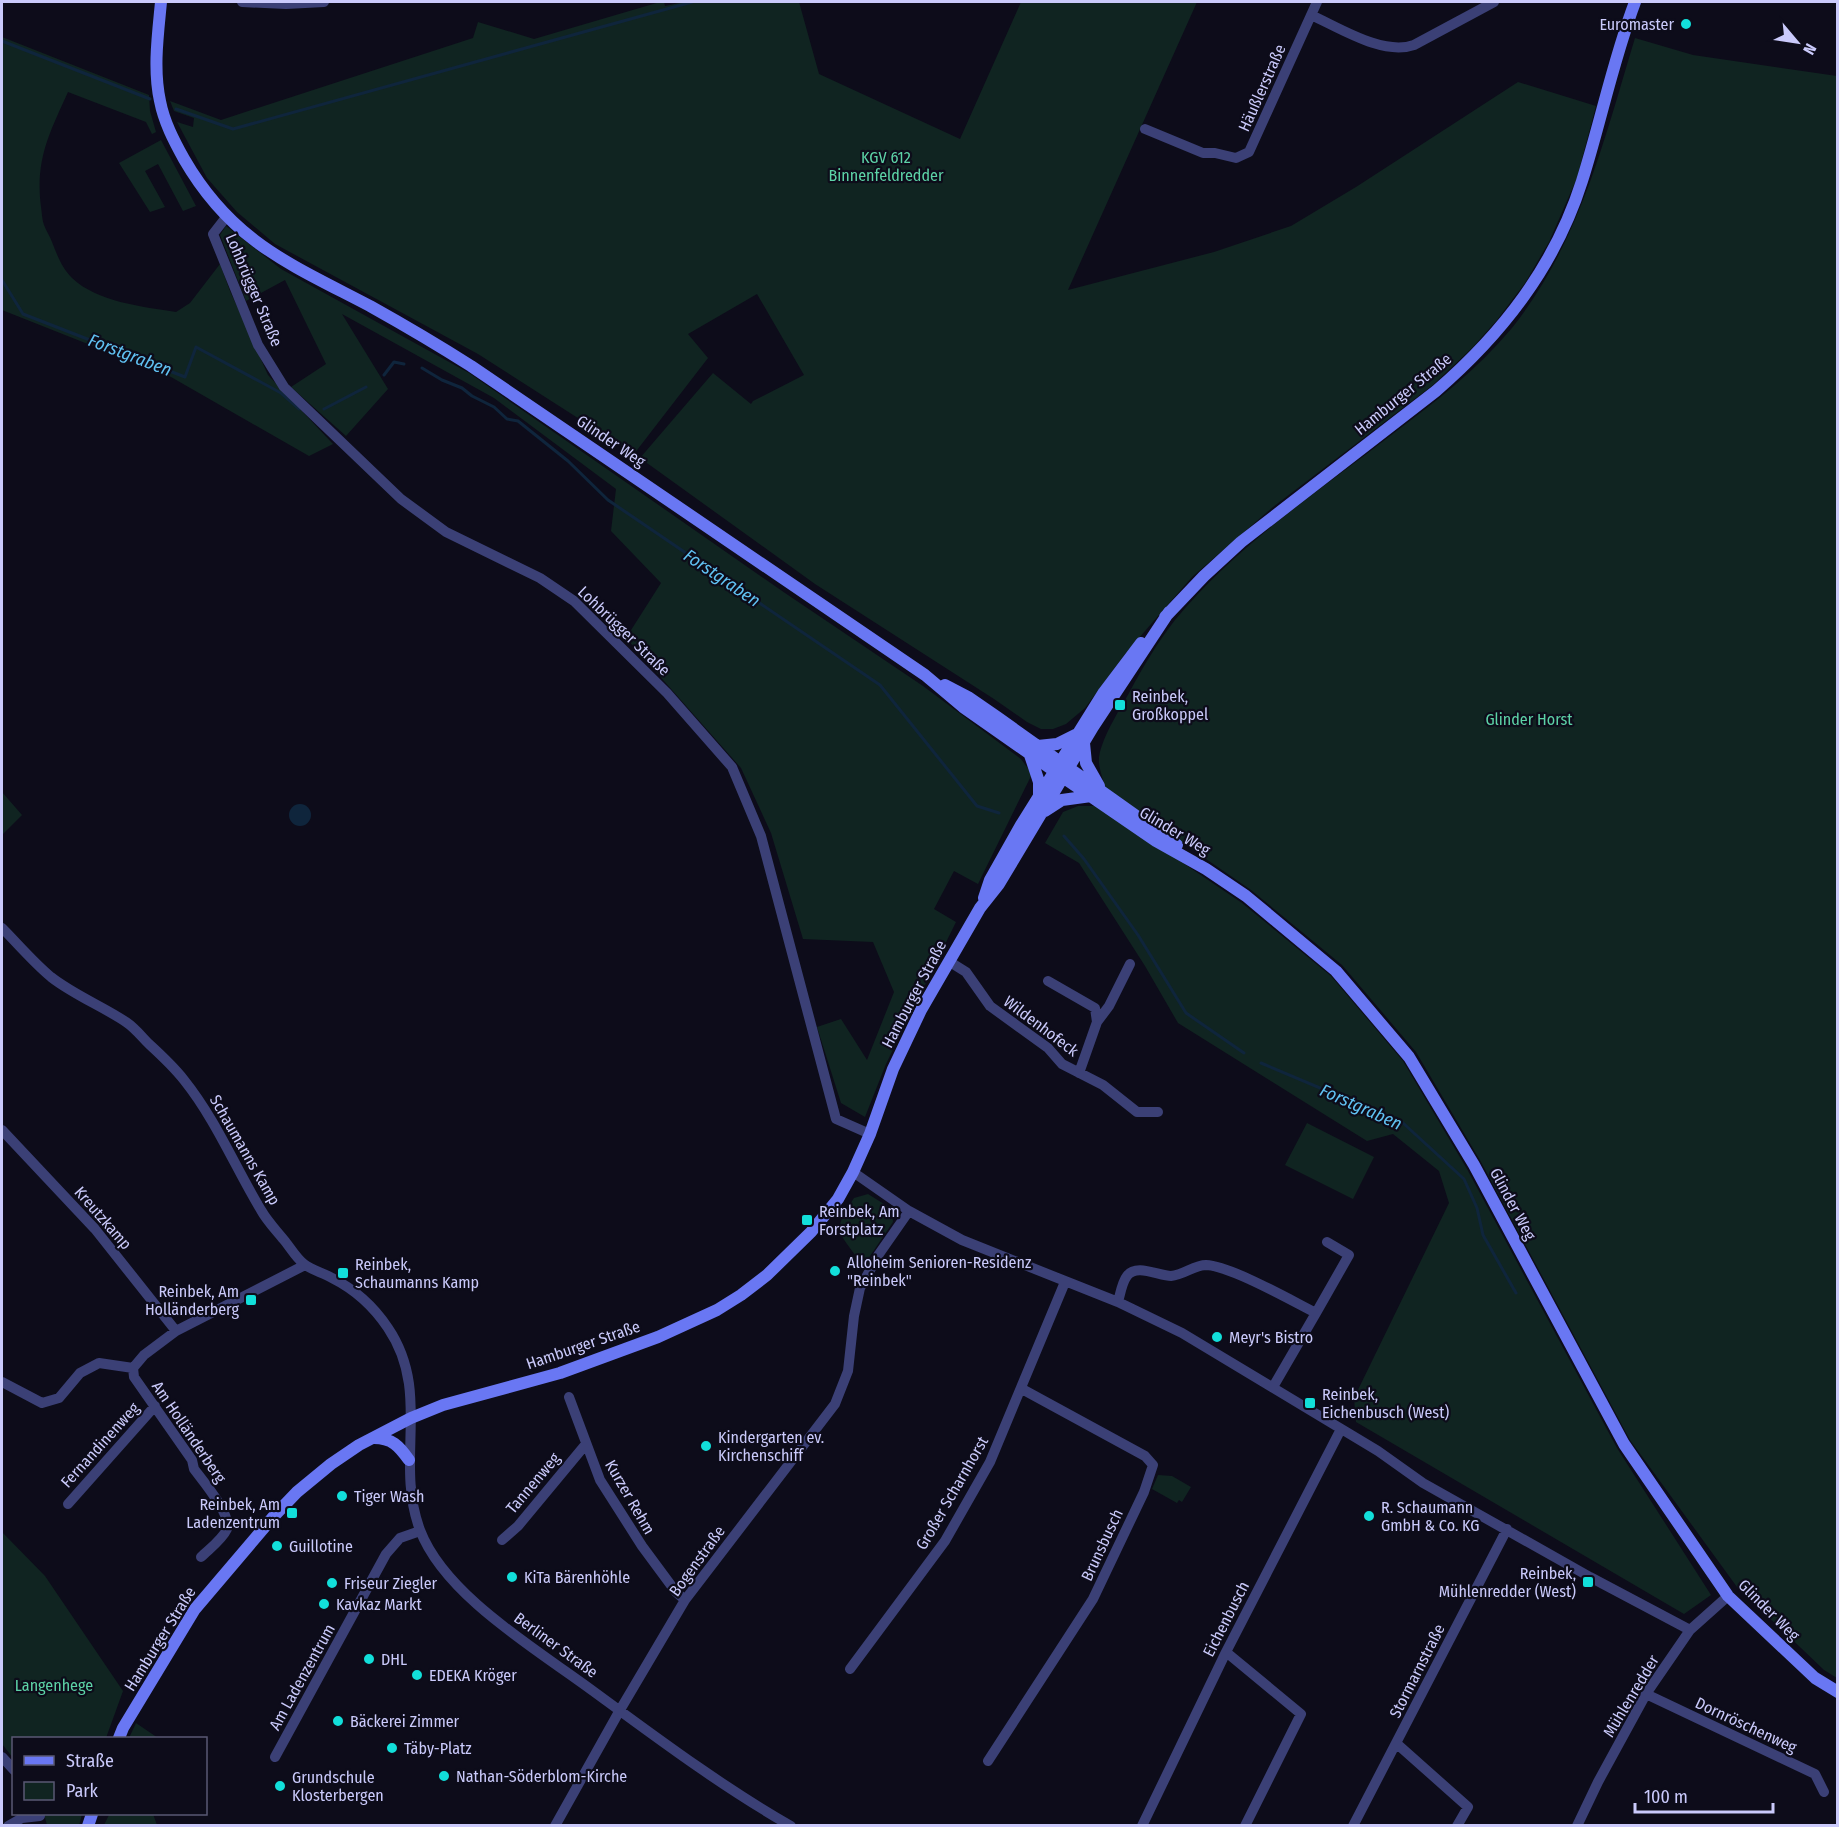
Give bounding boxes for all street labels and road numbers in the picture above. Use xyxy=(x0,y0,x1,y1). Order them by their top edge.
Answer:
street label: Häußlerstraße xyxy=(1234,41,1290,135)
street label: Lohbrügger Straße xyxy=(222,231,286,349)
street label: Hamburger Straße xyxy=(1351,349,1455,439)
street label: Glinder Weg xyxy=(573,411,649,471)
street label: Lohbrügger Straße xyxy=(574,582,674,680)
street label: Glinder Weg xyxy=(1136,803,1214,860)
street label: Hamburger Straße xyxy=(878,937,950,1051)
street label: Wildenhofeck xyxy=(1000,992,1083,1061)
street label: Schaumanns Kamp xyxy=(206,1092,284,1208)
street label: Glinder Weg xyxy=(1486,1165,1540,1244)
street label: Kreutzkamp xyxy=(70,1183,136,1253)
street label: Hamburger Straße xyxy=(524,1317,643,1373)
street label: Am Holländerberg xyxy=(148,1378,230,1487)
street label: Fernandinenweg xyxy=(57,1398,143,1491)
street label: Großer Scharnhorst xyxy=(912,1432,993,1553)
street label: Tannenweg xyxy=(502,1448,564,1517)
street label: Kurzer Rehm xyxy=(601,1456,659,1538)
street label: Brunsbusch xyxy=(1077,1506,1127,1584)
street label: Bogenstraße xyxy=(665,1522,729,1600)
street label: Glinder Weg xyxy=(1734,1575,1804,1645)
street label: Eichenbusch xyxy=(1199,1578,1253,1660)
street label: Hamburger Straße xyxy=(120,1583,200,1695)
street label: Berliner Straße xyxy=(510,1608,602,1682)
street label: Am Ladenzentrum xyxy=(265,1621,339,1733)
street label: Stormarnstraße xyxy=(1385,1621,1449,1721)
street label: Mühlenredder xyxy=(1599,1651,1663,1740)
street label: Dornröschenweg xyxy=(1692,1693,1800,1757)

